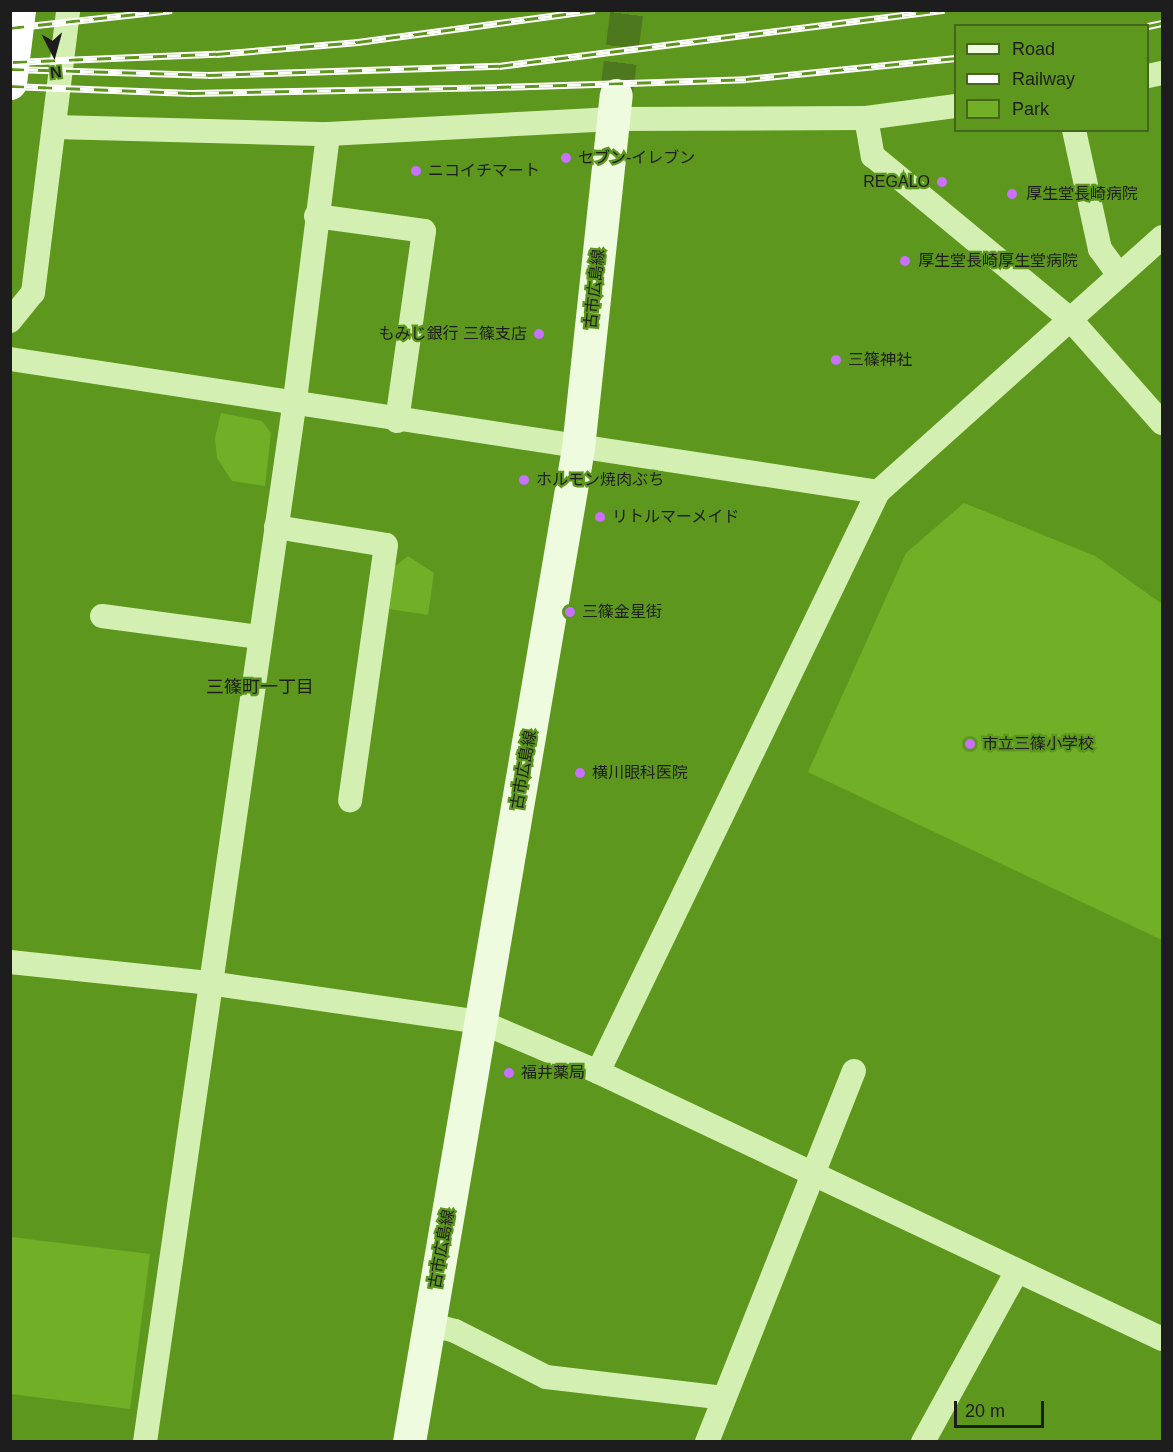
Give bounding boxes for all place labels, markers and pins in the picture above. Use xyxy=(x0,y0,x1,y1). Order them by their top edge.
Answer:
place label: セブン-イレブン xyxy=(578,148,695,168)
marker: セブン-イレブン xyxy=(559,151,573,165)
place label: ニコイチマート xyxy=(428,161,540,181)
marker: ニコイチマート xyxy=(409,164,423,178)
place label: REGALO xyxy=(863,172,930,192)
marker: REGALO xyxy=(935,175,949,189)
place label: 厚生堂長崎病院 xyxy=(1026,184,1138,204)
marker: 厚生堂長崎病院 xyxy=(1003,185,1021,203)
place label: 厚生堂長崎厚生堂病院 xyxy=(918,251,1078,271)
marker: 厚生堂長崎厚生堂病院 xyxy=(896,252,914,270)
place label: もみじ銀行 三篠支店 xyxy=(379,324,527,344)
marker: もみじ銀行 三篠支店 xyxy=(532,327,546,341)
place label: 三篠神社 xyxy=(848,350,912,370)
marker: 三篠神社 xyxy=(829,353,843,367)
place label: ホルモン焼肉ぶち xyxy=(536,470,664,490)
marker: ホルモン焼肉ぶち xyxy=(517,473,531,487)
place label: リトルマーメイド xyxy=(612,507,740,527)
marker: リトルマーメイド xyxy=(593,510,607,524)
place label: 三篠金星街 xyxy=(582,602,662,622)
marker: 三篠金星街 xyxy=(563,605,577,619)
place label: 市立三篠小学校 xyxy=(982,734,1094,754)
marker: 市立三篠小学校 xyxy=(963,737,977,751)
place label: 横川眼科医院 xyxy=(592,763,688,783)
marker: 横川眼科医院 xyxy=(573,766,587,780)
place label: 福井薬局 xyxy=(521,1063,585,1083)
marker: 福井薬局 xyxy=(502,1066,516,1080)

